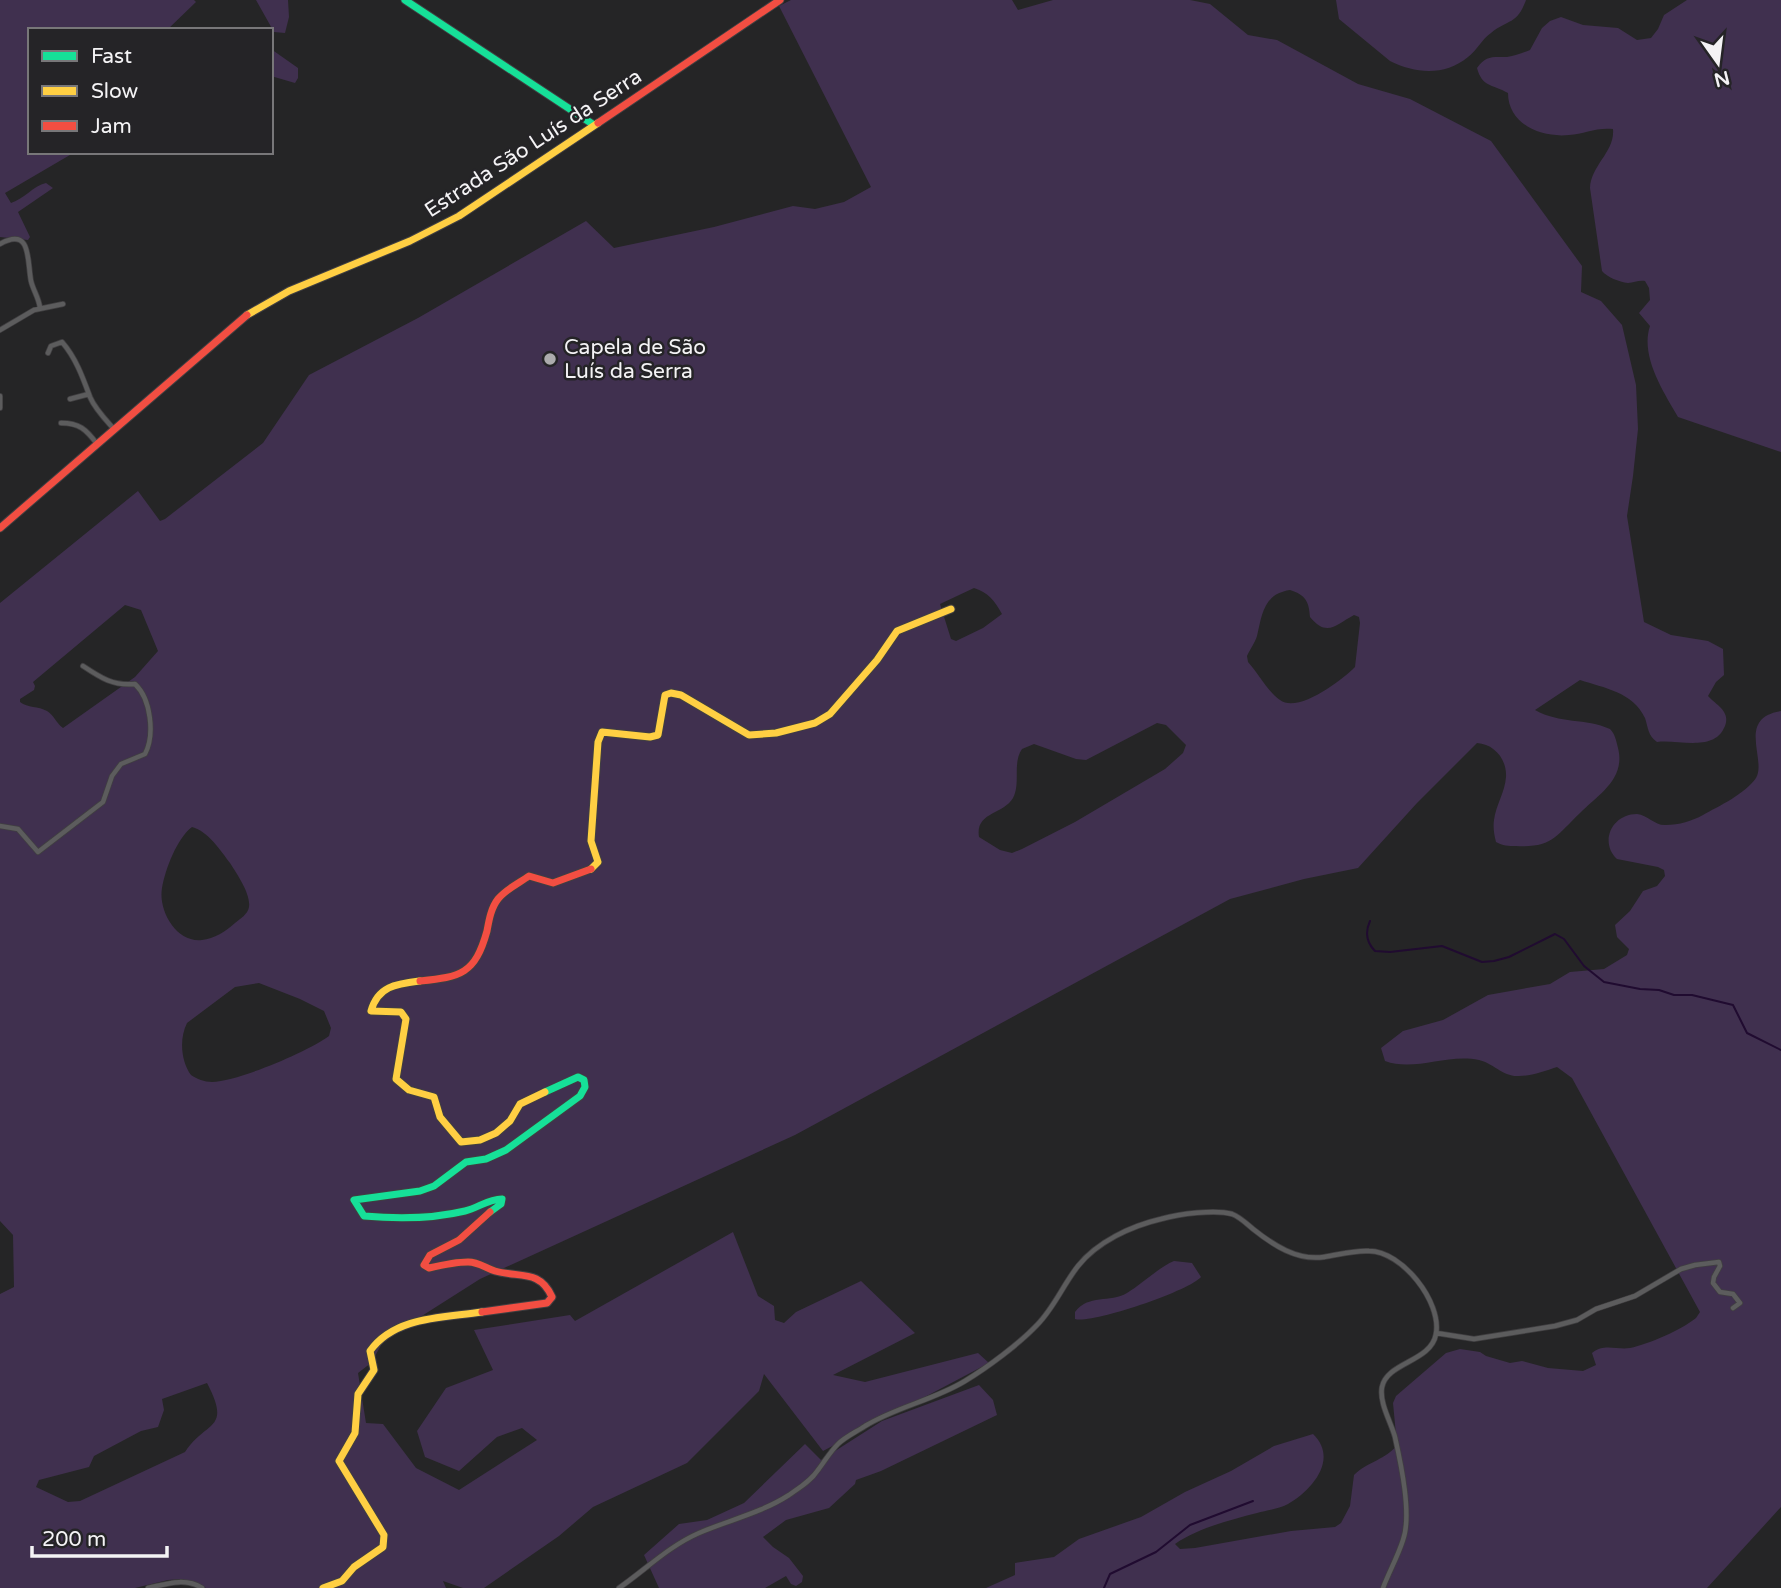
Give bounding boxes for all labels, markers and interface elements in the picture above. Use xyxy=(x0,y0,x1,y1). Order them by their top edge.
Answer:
legend xyxy=(28,28,273,154)
north arrow xyxy=(1683,28,1753,98)
text: Fast xyxy=(91,44,132,69)
street label: Estrada São Luís da Serra xyxy=(420,64,646,223)
text: N xyxy=(1712,66,1732,91)
text: Slow xyxy=(91,79,139,104)
text: Jam xyxy=(91,114,132,139)
place label: Capela de São Luís da Serra xyxy=(564,335,706,384)
marker: Capela de São Luís da Serra xyxy=(542,351,558,367)
scale bar xyxy=(32,1514,166,1558)
text: 200 m xyxy=(42,1527,106,1552)

